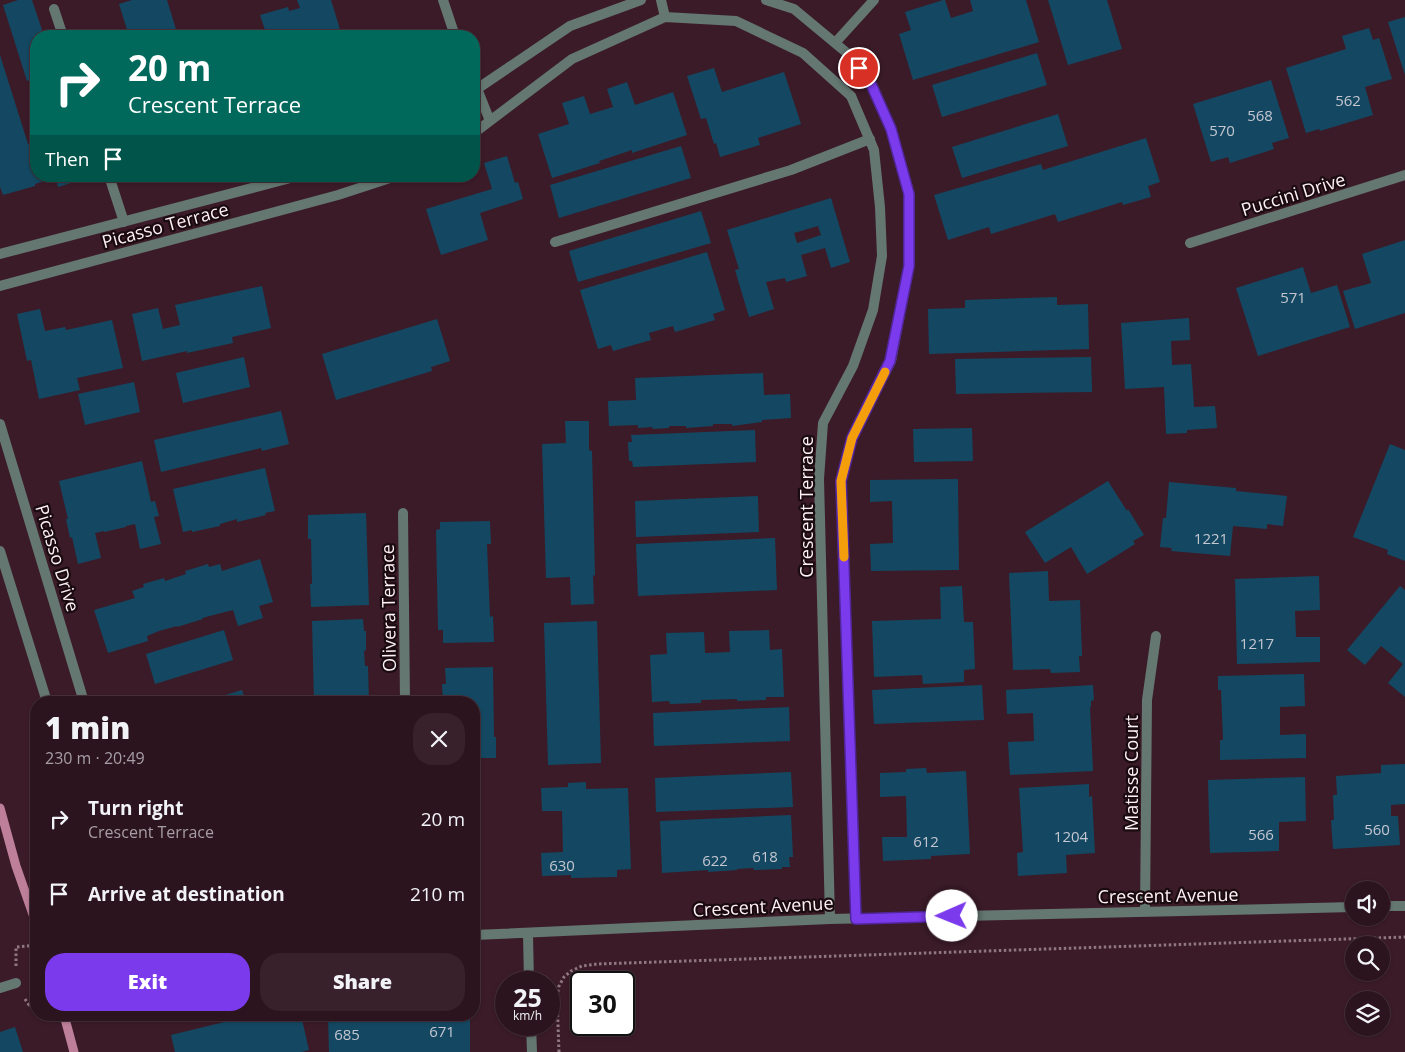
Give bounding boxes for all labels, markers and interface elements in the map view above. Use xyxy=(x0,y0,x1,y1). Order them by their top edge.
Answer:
text: 20 m xyxy=(128,44,211,91)
pin xyxy=(838,47,880,89)
icon: right xyxy=(45,50,110,115)
icon: arrive xyxy=(845,54,873,82)
text: Crescent Terrace xyxy=(128,89,301,119)
house number: 562 xyxy=(1335,90,1361,110)
house number: 568 xyxy=(1247,105,1273,125)
house number: 570 xyxy=(1209,120,1235,140)
icon: arrive xyxy=(99,145,127,173)
text: Then xyxy=(45,146,89,172)
street label: Puccini Drive xyxy=(1238,167,1348,221)
street label: Picasso Terrace xyxy=(99,197,231,253)
house number: 571 xyxy=(1280,287,1306,307)
street label: Crescent Terrace xyxy=(794,436,818,578)
street label: Picasso Drive xyxy=(30,502,86,614)
house number: 1221 xyxy=(1194,528,1228,548)
street label: Olivera Terrace xyxy=(375,544,401,672)
house number: 1217 xyxy=(1240,633,1274,653)
text: 1 min xyxy=(45,707,130,748)
button: close xyxy=(413,713,465,765)
street label: Matisse Court xyxy=(1119,715,1143,831)
text: 230 m · 20:49 xyxy=(45,747,145,769)
text: Turn right xyxy=(88,795,183,821)
icon: right xyxy=(45,805,73,833)
text: 20 m xyxy=(421,806,465,832)
house number: 560 xyxy=(1364,819,1390,839)
text: Crescent Terrace xyxy=(88,821,214,843)
house number: 566 xyxy=(1248,824,1274,844)
house number: 1204 xyxy=(1054,826,1089,846)
house number: 612 xyxy=(913,831,939,851)
house number: 618 xyxy=(752,846,778,866)
house number: 622 xyxy=(702,850,728,870)
house number: 630 xyxy=(549,855,575,875)
icon: arrive xyxy=(45,880,73,908)
text: Arrive at destination xyxy=(88,881,285,907)
text: 210 m xyxy=(410,881,465,907)
map controls xyxy=(1345,881,1390,1036)
button: sound xyxy=(1345,881,1390,926)
street label: Crescent Avenue xyxy=(1097,882,1239,908)
position arrow xyxy=(925,889,977,941)
street label: Crescent Avenue xyxy=(692,890,834,922)
button: search xyxy=(1345,936,1390,981)
button: Exit xyxy=(45,953,250,1011)
button: Share xyxy=(260,953,465,1011)
speed limit sign: 30 xyxy=(570,971,635,1036)
text: 25 xyxy=(513,980,542,1014)
button: layers xyxy=(1345,991,1390,1036)
text: km/h xyxy=(513,1007,542,1024)
house number: 671 xyxy=(429,1021,455,1041)
house number: 685 xyxy=(334,1024,360,1044)

